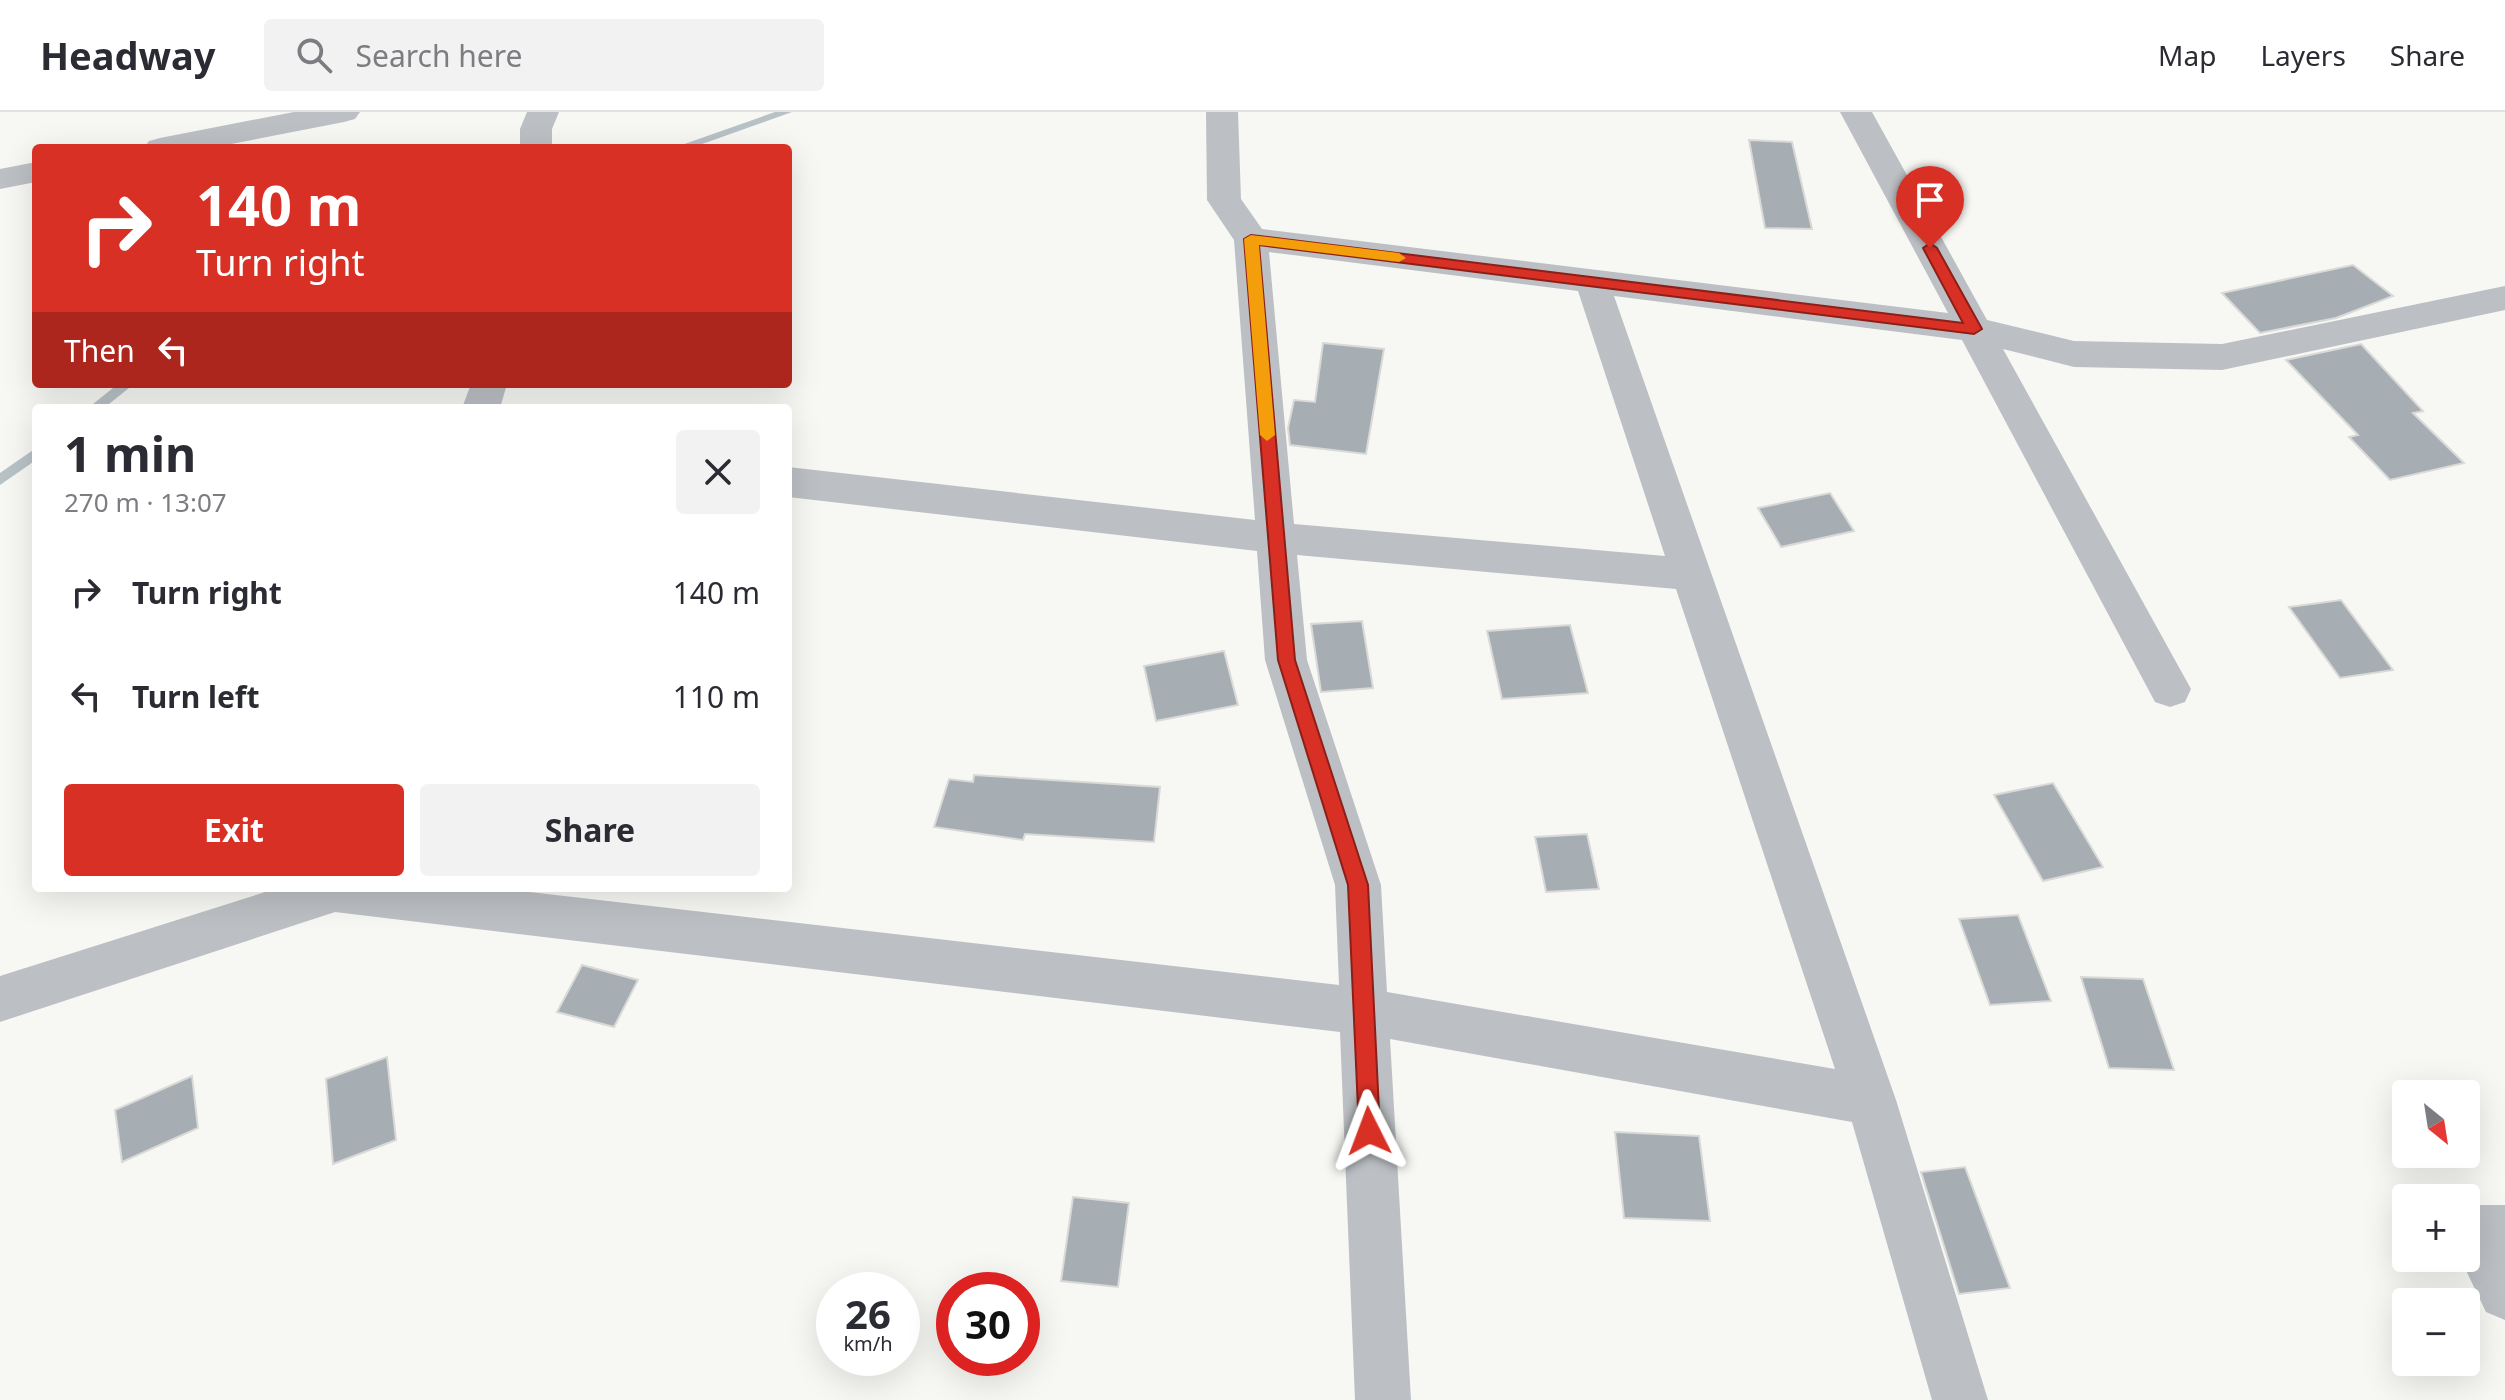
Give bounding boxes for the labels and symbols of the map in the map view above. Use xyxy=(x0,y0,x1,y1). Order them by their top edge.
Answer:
pin xyxy=(1896,166,1964,248)
north arrow xyxy=(2392,1080,2480,1168)
position arrow xyxy=(1327,1089,1411,1173)
speed limit sign: 30 xyxy=(936,1272,1040,1376)

